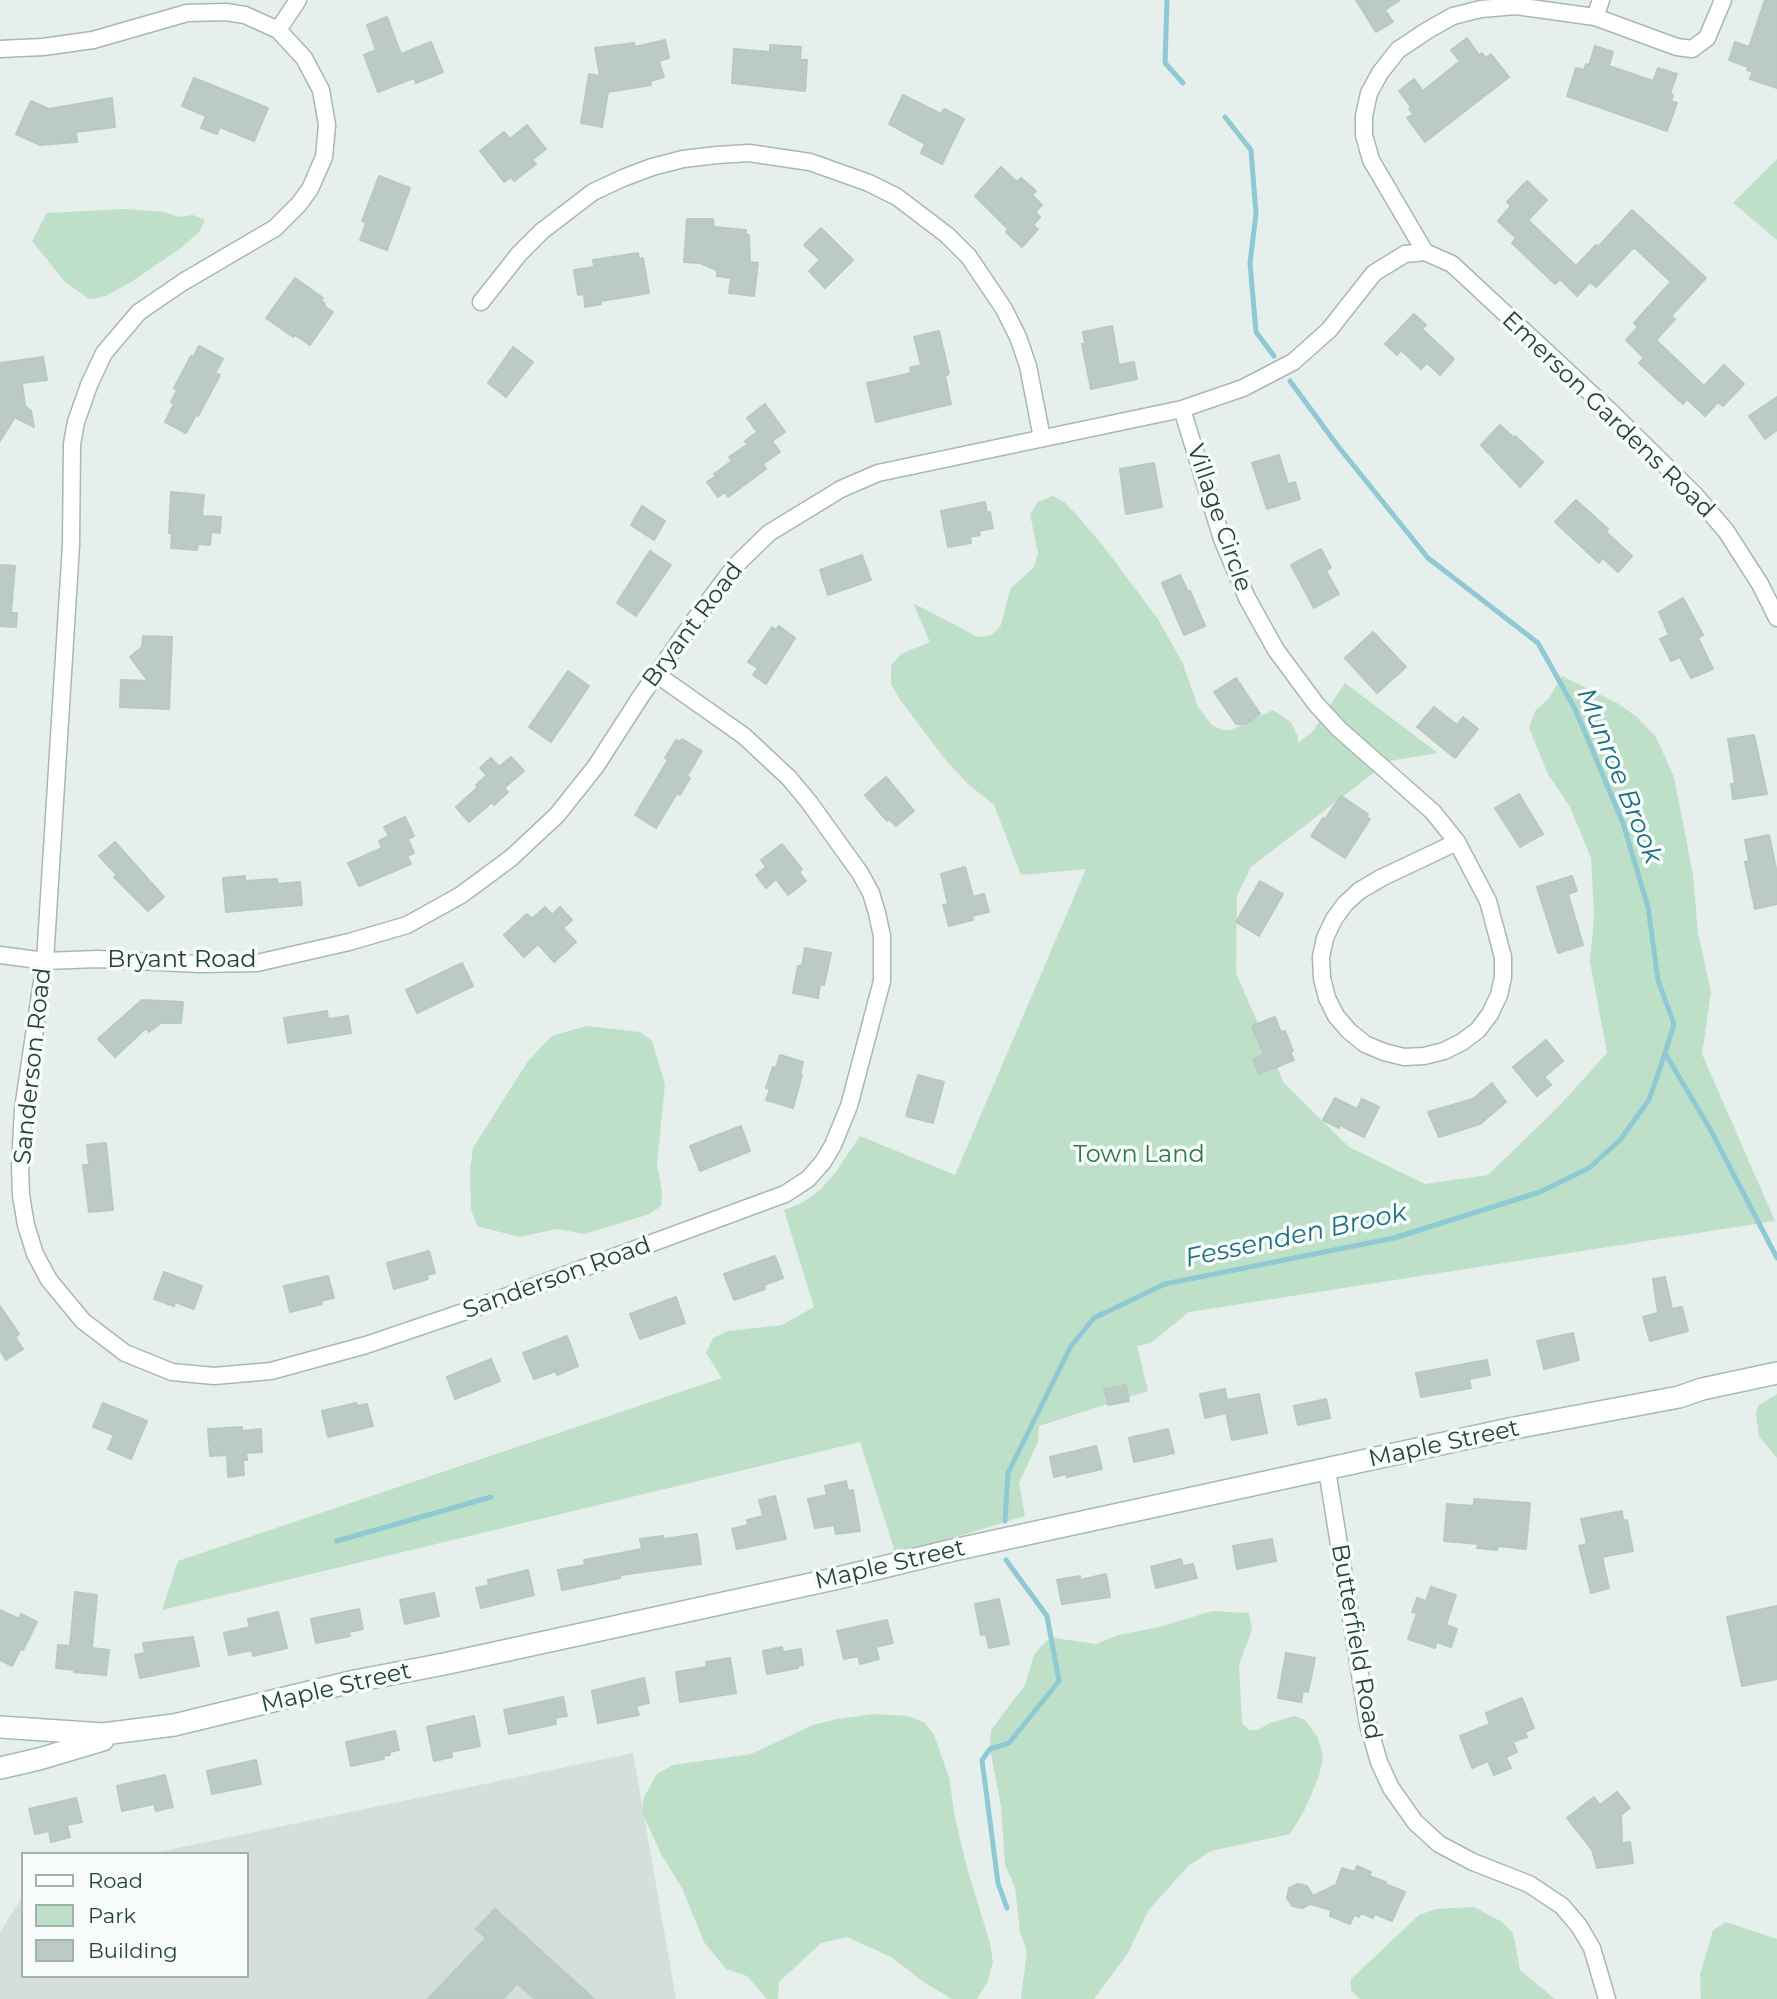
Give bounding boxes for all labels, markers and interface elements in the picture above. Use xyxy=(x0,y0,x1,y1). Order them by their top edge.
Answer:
street label: Emerson Gardens Road xyxy=(1496,306,1720,524)
street label: Village Circle xyxy=(1180,440,1258,596)
street label: Bryant Road xyxy=(637,557,749,693)
water label: Munroe Brook xyxy=(1570,684,1668,868)
street label: Bryant Road xyxy=(107,946,257,974)
street label: Sanderson Road xyxy=(8,966,58,1166)
park label: Town Land xyxy=(1073,1141,1205,1169)
water label: Fessenden Brook xyxy=(1182,1197,1410,1275)
street label: Sanderson Road xyxy=(459,1231,655,1325)
street label: Maple Street xyxy=(1366,1414,1522,1474)
street label: Maple Street xyxy=(812,1534,968,1596)
street label: Butterfield Road xyxy=(1325,1542,1387,1742)
street label: Maple Street xyxy=(258,1657,414,1719)
legend xyxy=(21,1852,248,1978)
text: Road xyxy=(88,1868,143,1893)
text: Park xyxy=(88,1903,136,1928)
text: Building xyxy=(88,1938,178,1963)

